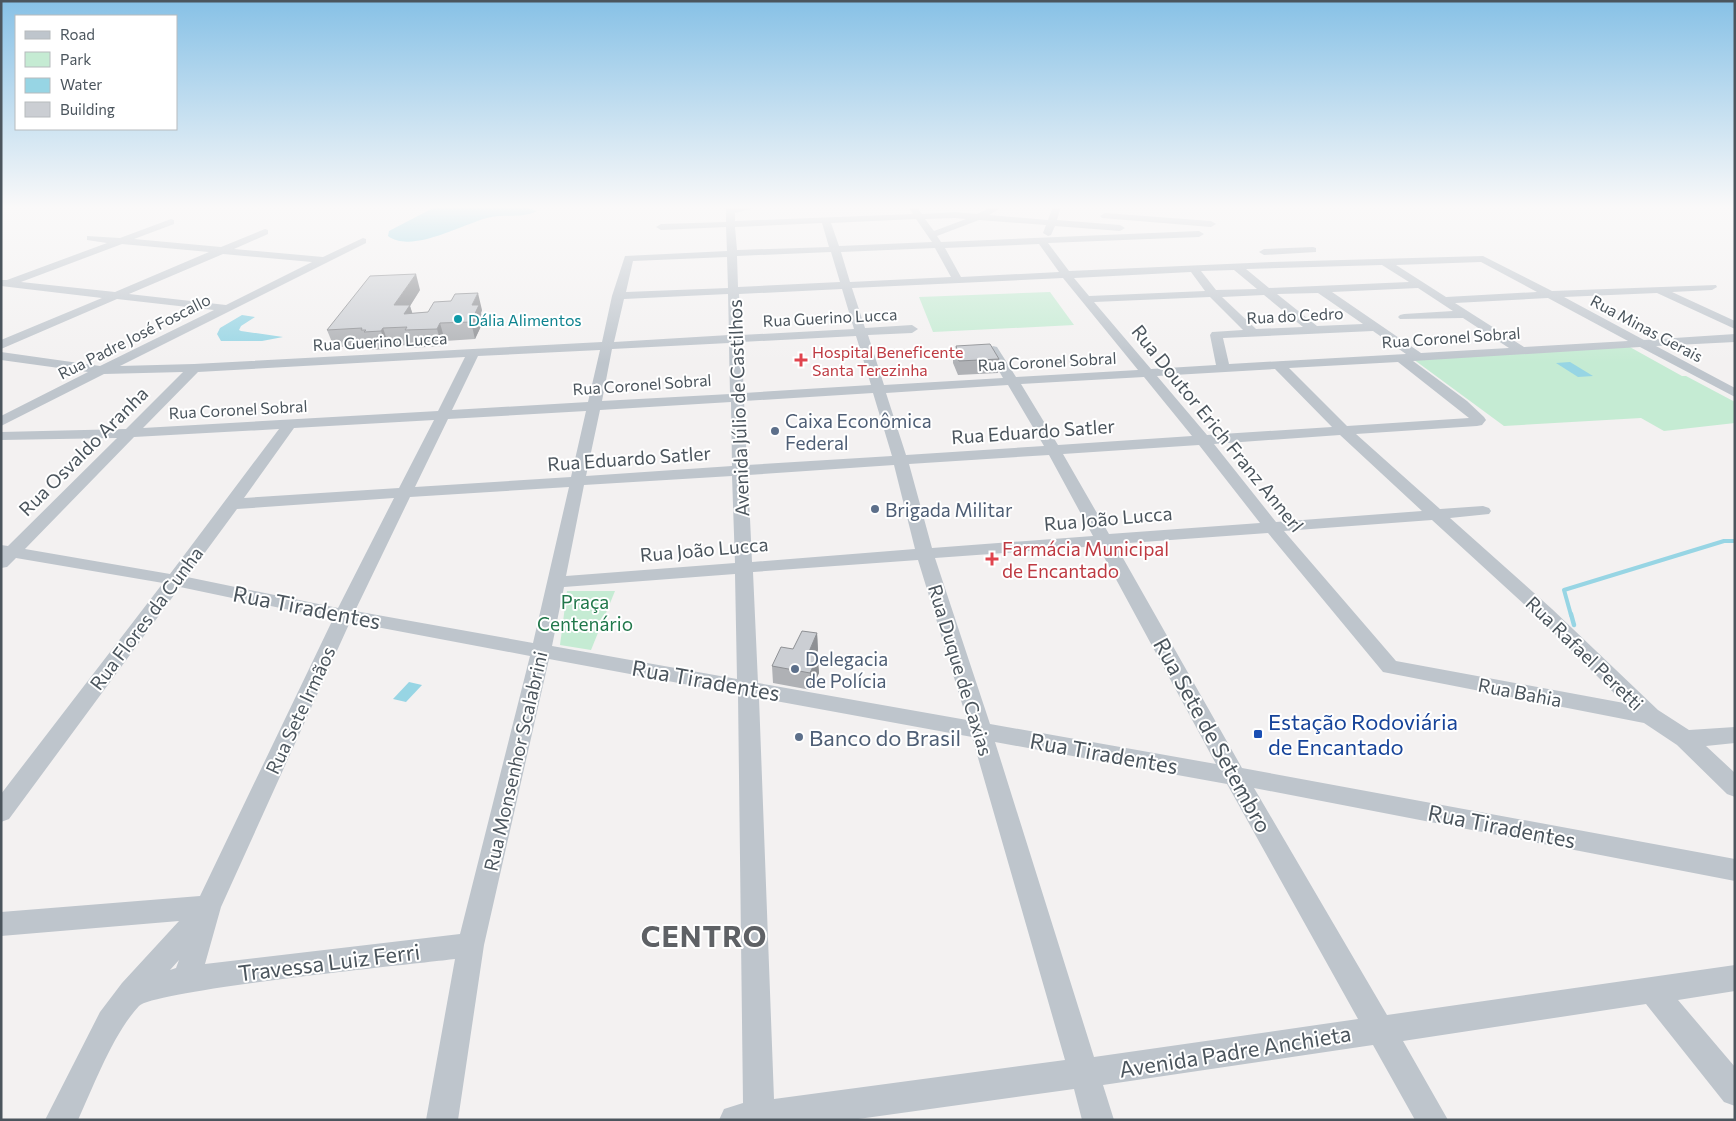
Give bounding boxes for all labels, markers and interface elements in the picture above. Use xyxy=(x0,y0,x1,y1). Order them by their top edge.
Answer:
legend xyxy=(15,15,178,130)
text: Road xyxy=(60,25,95,43)
text: Park xyxy=(60,50,91,68)
text: Water xyxy=(60,75,102,93)
text: Building xyxy=(60,100,115,118)
street label: Rua Padre José Foscallo xyxy=(55,289,213,383)
street label: Rua Minas Gerais xyxy=(1588,290,1706,366)
street label: Avenida Júlio de Castilhos xyxy=(723,299,753,517)
street label: Rua do Cedro xyxy=(1246,303,1344,327)
street label: Rua Guerino Lucca xyxy=(762,304,898,330)
place label: Dália Alimentos xyxy=(468,310,582,329)
marker: Dália Alimentos xyxy=(452,313,464,325)
street label: Rua Doutor Erich Franz Annerl xyxy=(1127,320,1309,536)
street label: Rua Coronel Sobral xyxy=(1381,323,1521,351)
street label: Rua Guerino Lucca xyxy=(312,328,448,354)
place label: Hospital Beneficente Santa Terezinha xyxy=(812,342,963,379)
street label: Rua Coronel Sobral xyxy=(977,348,1117,374)
marker: Hospital Beneficente Santa Terezinha xyxy=(794,353,808,367)
street label: Rua Coronel Sobral xyxy=(572,370,712,398)
street label: Rua Osvaldo Aranha xyxy=(14,382,152,520)
street label: Rua Coronel Sobral xyxy=(168,396,308,422)
place label: Caixa Econômica Federal xyxy=(785,409,932,454)
street label: Rua Eduardo Satler xyxy=(950,414,1116,448)
marker: Caixa Econômica Federal xyxy=(769,425,781,437)
street label: Rua Eduardo Satler xyxy=(546,441,712,475)
place label: Brigada Militar xyxy=(885,498,1013,521)
street label: Rua João Lucca xyxy=(1043,501,1173,535)
marker: Brigada Militar xyxy=(869,503,881,515)
street label: Rua João Lucca xyxy=(639,532,769,566)
place label: Farmácia Municipal de Encantado xyxy=(1002,537,1169,582)
street label: Rua Flores da Cunha xyxy=(85,542,207,694)
marker: Farmácia Municipal de Encantado xyxy=(986,553,998,565)
street label: Rua Tiradentes xyxy=(231,579,383,635)
street label: Rua Duque de Caxias xyxy=(924,582,998,758)
park label: Praça Centenário xyxy=(537,590,633,635)
street label: Rua Rafael Peretti xyxy=(1521,591,1649,715)
street label: Rua Sete de Setembro xyxy=(1148,633,1278,837)
street label: Rua Sete Irmãos xyxy=(260,642,340,778)
place label: Delegacia de Polícia xyxy=(805,647,888,692)
street label: Rua Monsenhor Scalabrini xyxy=(478,649,552,873)
street label: Rua Tiradentes xyxy=(630,654,782,706)
marker: Delegacia de Polícia xyxy=(789,663,801,675)
street label: Rua Bahia xyxy=(1476,673,1564,711)
place label: Estação Rodoviária de Encantado xyxy=(1268,708,1458,760)
place label: Banco do Brasil xyxy=(809,724,961,751)
street label: Rua Tiradentes xyxy=(1028,727,1180,779)
marker: Estação Rodoviária de Encantado xyxy=(1252,728,1264,740)
marker: Banco do Brasil xyxy=(793,731,805,743)
street label: Rua Tiradentes xyxy=(1426,798,1578,854)
district label: CENTRO xyxy=(641,918,767,953)
street label: Travessa Luiz Ferri xyxy=(237,937,421,987)
street label: Avenida Padre Anchieta xyxy=(1117,1019,1353,1083)

